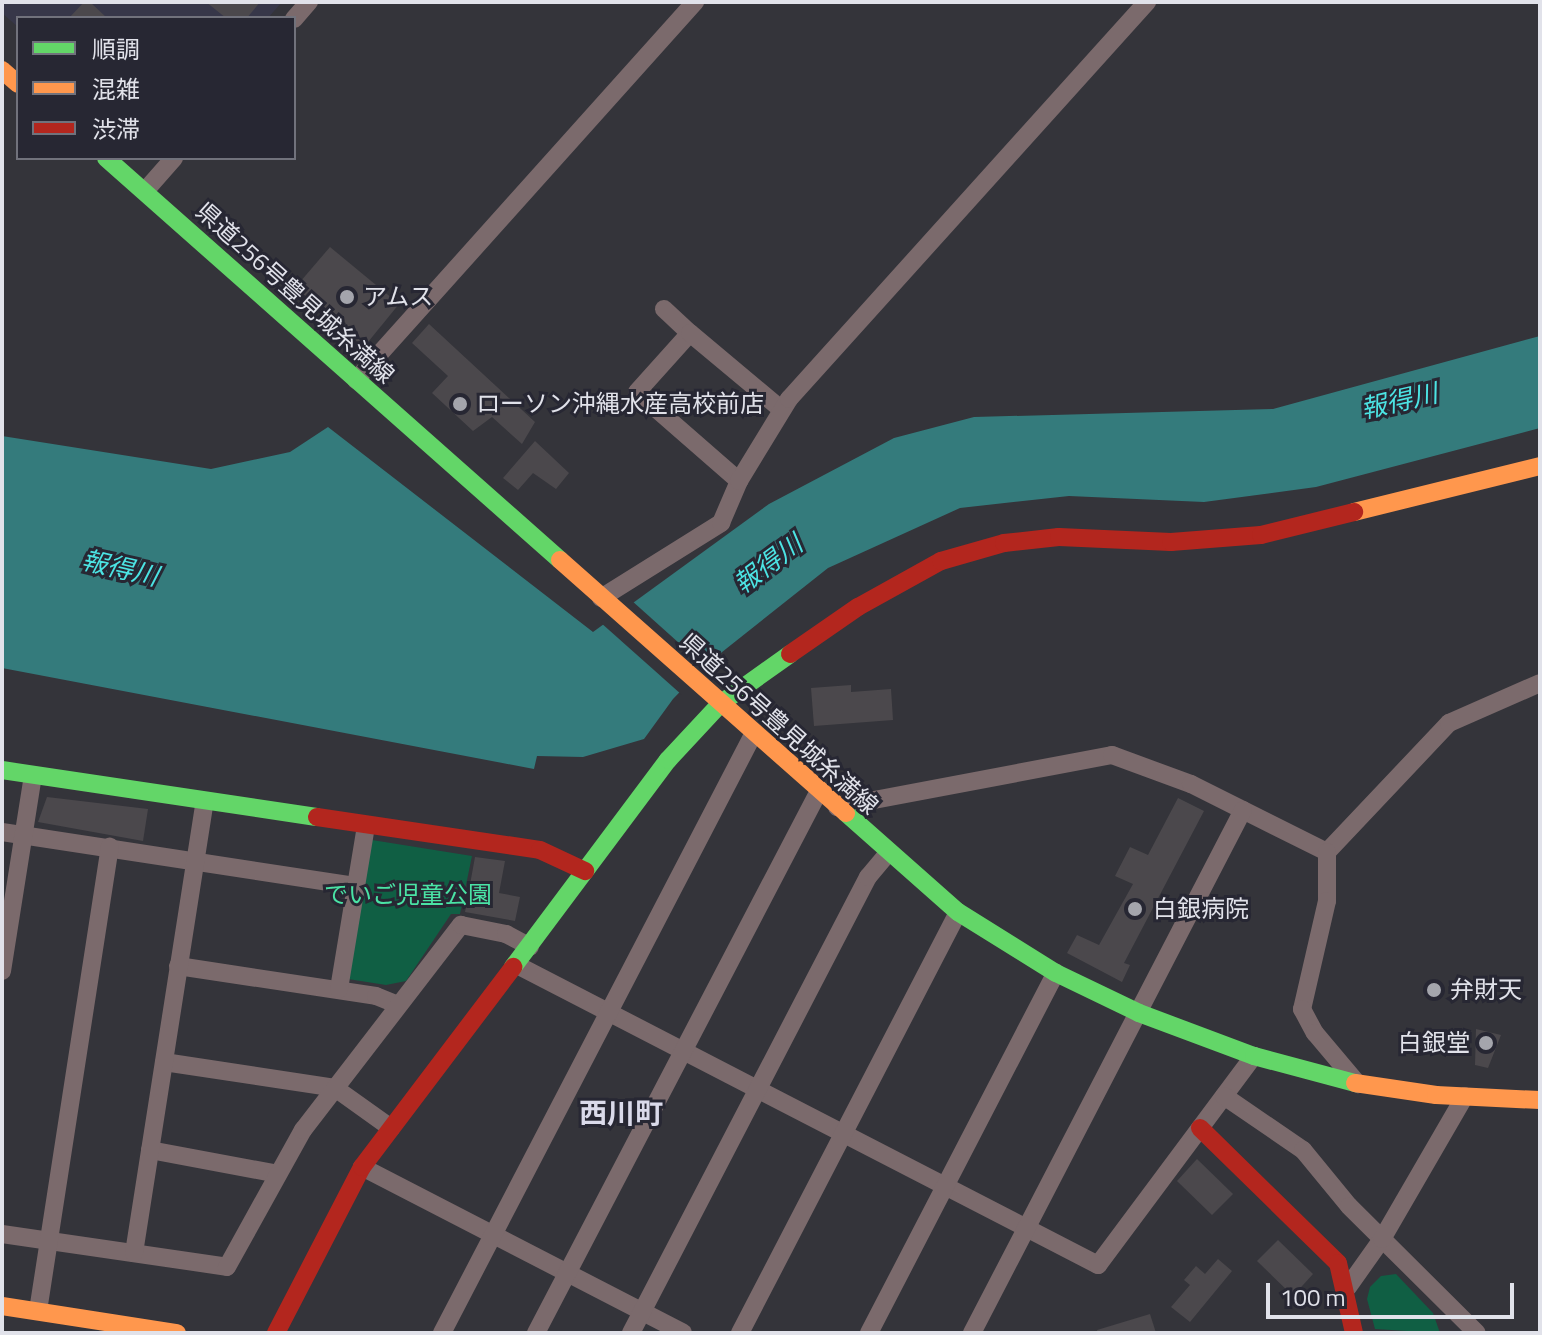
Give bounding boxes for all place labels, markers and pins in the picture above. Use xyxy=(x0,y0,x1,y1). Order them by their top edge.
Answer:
place label: アムス xyxy=(363,283,435,311)
marker: アムス xyxy=(338,288,356,306)
place label: ローソン沖縄水産高校前店 xyxy=(476,390,764,418)
marker: ローソン沖縄水産高校前店 xyxy=(451,395,469,413)
place label: 白銀病院 xyxy=(1153,895,1249,923)
marker: 白銀病院 xyxy=(1124,898,1146,920)
place label: 弁財天 xyxy=(1450,976,1522,1004)
marker: 弁財天 xyxy=(1425,981,1443,999)
place label: 白銀堂 xyxy=(1398,1029,1470,1057)
marker: 白銀堂 xyxy=(1477,1034,1495,1052)

